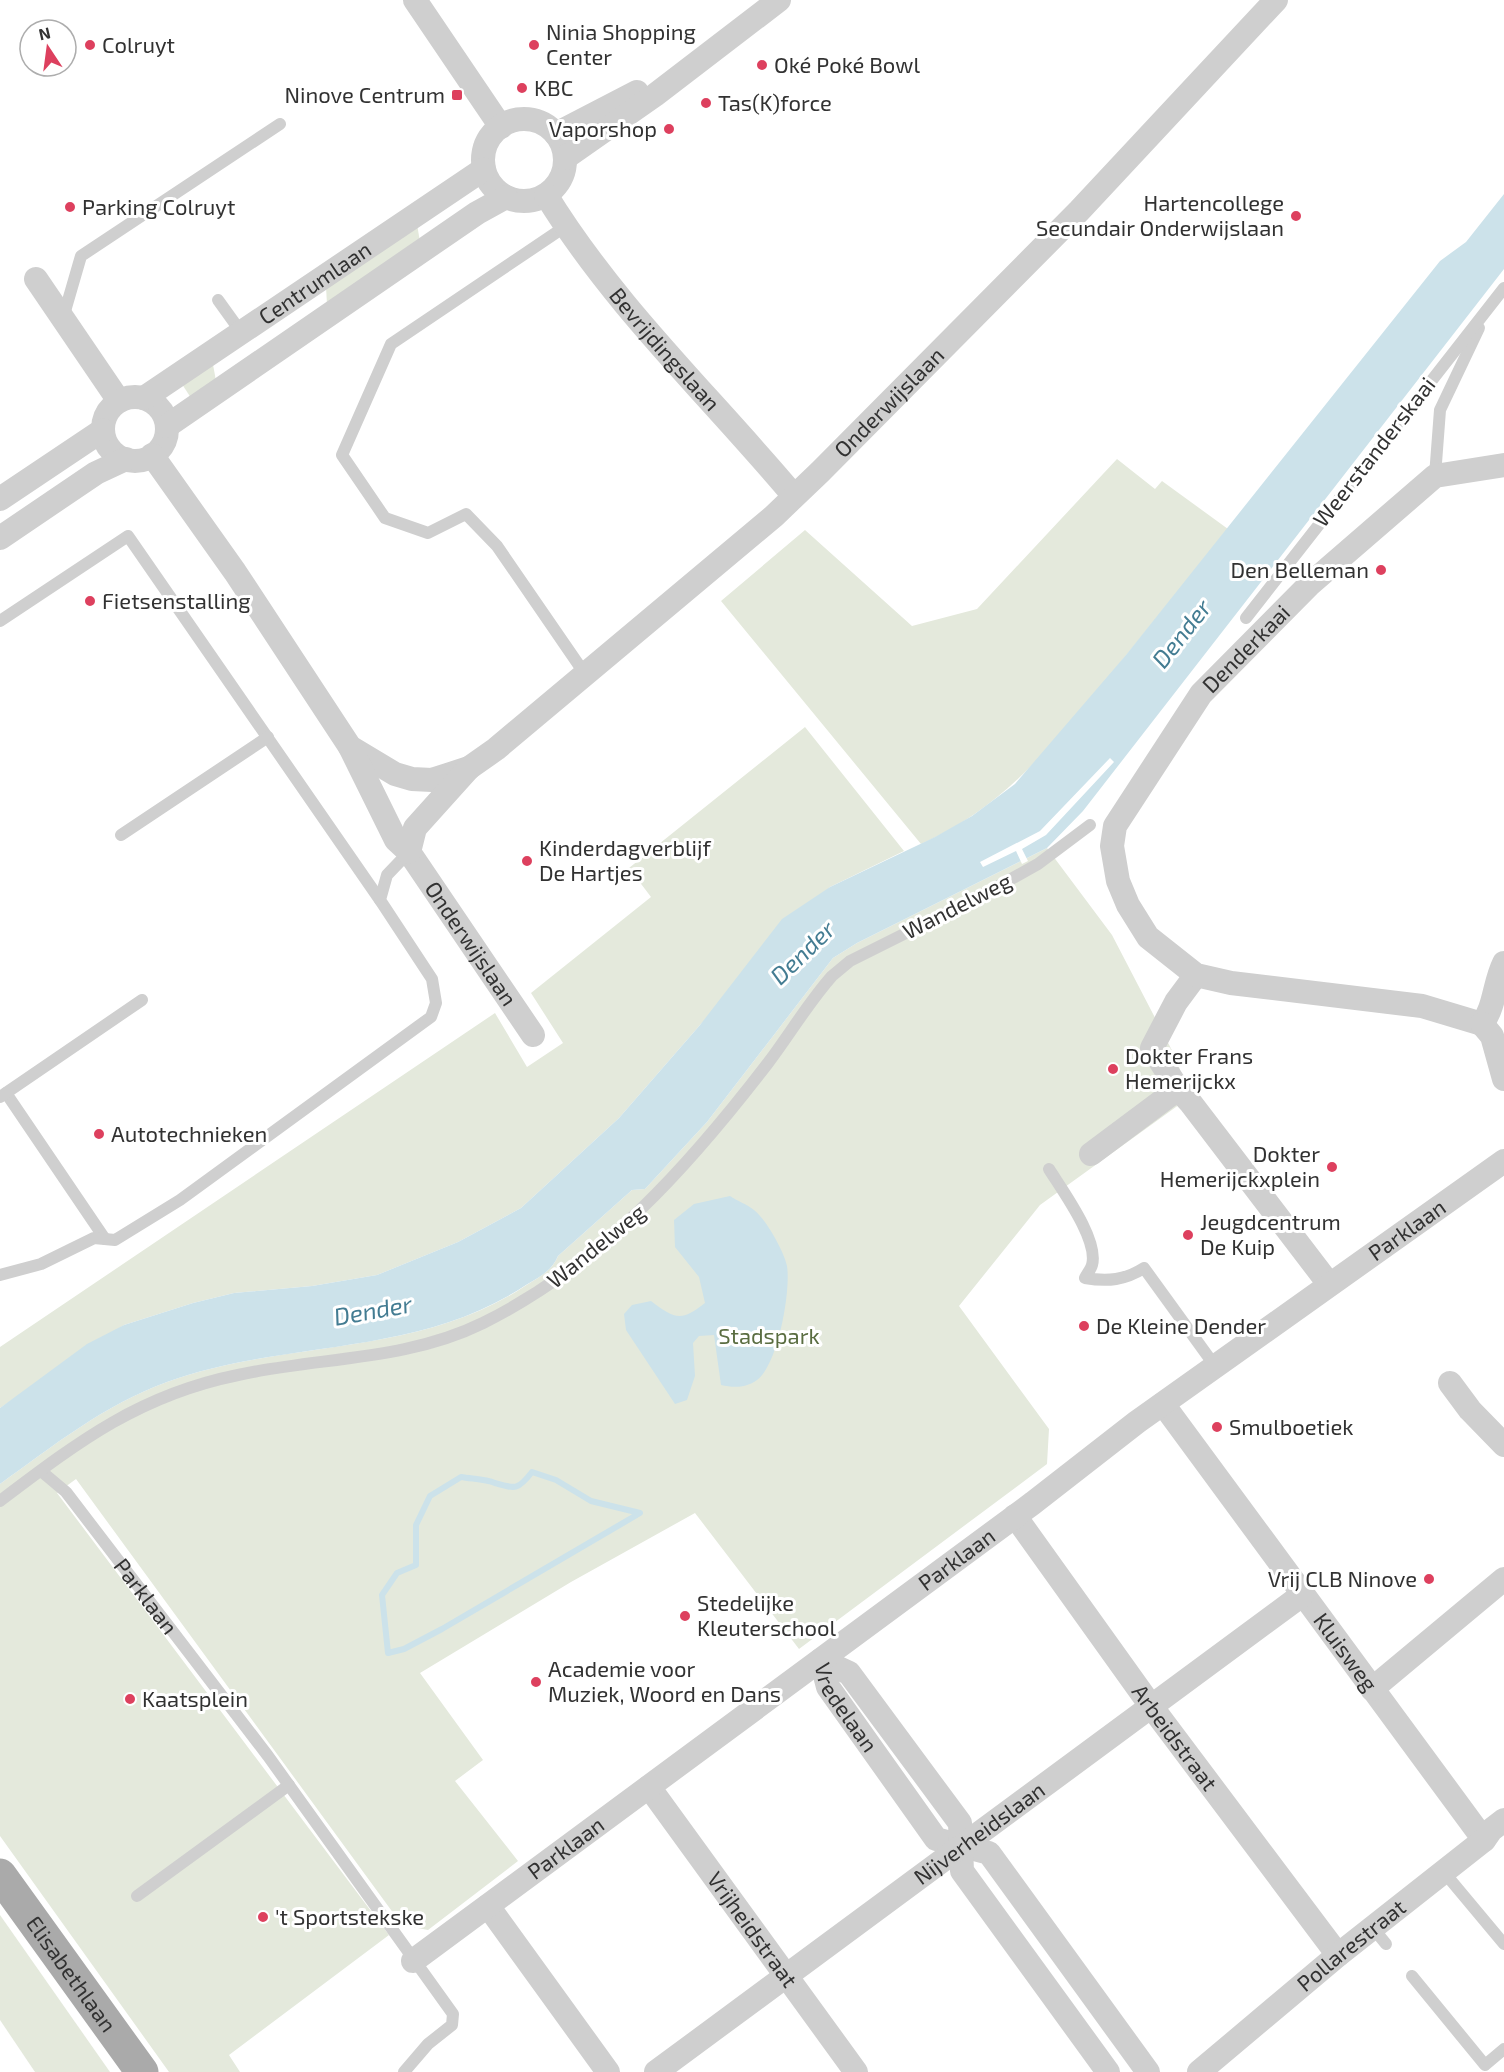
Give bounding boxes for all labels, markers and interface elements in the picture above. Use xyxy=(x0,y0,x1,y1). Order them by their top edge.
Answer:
north arrow xyxy=(18,18,78,78)
place label: Ninia Shopping Center xyxy=(546,18,696,69)
text: N xyxy=(37,22,52,43)
place label: Colruyt xyxy=(102,31,175,57)
marker: Colruyt xyxy=(83,38,97,52)
marker: Ninia Shopping Center xyxy=(527,38,541,52)
place label: Oké Poké Bowl xyxy=(774,51,920,77)
marker: Oké Poké Bowl xyxy=(755,58,769,72)
place label: KBC xyxy=(534,74,573,100)
place label: Ninove Centrum xyxy=(284,81,445,107)
marker: KBC xyxy=(515,81,529,95)
marker: Ninove Centrum xyxy=(450,88,464,102)
place label: Tas(K)force xyxy=(718,89,832,115)
marker: Tas(K)force xyxy=(699,96,713,110)
place label: Vaporshop xyxy=(549,115,657,141)
marker: Vaporshop xyxy=(662,122,676,136)
place label: Hartencollege Secundair Onderwijslaan xyxy=(1036,189,1284,241)
place label: Parking Colruyt xyxy=(82,193,235,219)
marker: Parking Colruyt xyxy=(63,200,77,214)
marker: Hartencollege Secundair Onderwijslaan xyxy=(1289,209,1303,223)
street label: Centrumlaan xyxy=(253,235,375,329)
street label: Bevrijdingslaan xyxy=(605,282,726,415)
street label: Onderwijslaan xyxy=(828,341,949,462)
street label: Weerstanderskaai xyxy=(1307,371,1440,531)
place label: Den Belleman xyxy=(1230,556,1369,582)
marker: Den Belleman xyxy=(1374,563,1388,577)
place label: Fietsenstalling xyxy=(102,587,251,613)
water label: Dender xyxy=(1145,593,1217,673)
marker: Fietsenstalling xyxy=(83,594,97,608)
street label: Denderkaai xyxy=(1196,599,1294,697)
place label: Kinderdagverblijf De Hartjes xyxy=(539,834,711,886)
marker: Kinderdagverblijf De Hartjes xyxy=(520,854,534,868)
street label: Wandelweg xyxy=(898,867,1015,944)
street label: Onderwijslaan xyxy=(421,876,523,1010)
water label: Dender xyxy=(764,914,841,990)
place label: Dokter Frans Hemerijckx xyxy=(1125,1042,1253,1094)
marker: Dokter Frans Hemerijckx xyxy=(1106,1062,1120,1076)
place label: Autotechnieken xyxy=(111,1120,267,1146)
marker: Autotechnieken xyxy=(92,1127,106,1141)
place label: Dokter Hemerijckxplein xyxy=(1160,1140,1320,1192)
marker: Dokter Hemerijckxplein xyxy=(1325,1160,1339,1174)
street label: Parklaan xyxy=(1363,1193,1450,1265)
street label: Wandelweg xyxy=(541,1198,650,1293)
place label: Jeugdcentrum De Kuip xyxy=(1200,1208,1341,1259)
marker: Jeugdcentrum De Kuip xyxy=(1181,1228,1195,1242)
water label: Dender xyxy=(331,1288,415,1331)
place label: De Kleine Dender xyxy=(1096,1312,1266,1338)
marker: De Kleine Dender xyxy=(1077,1319,1091,1333)
park label: Stadspark xyxy=(718,1322,820,1348)
place label: Smulboetiek xyxy=(1229,1413,1353,1439)
marker: Smulboetiek xyxy=(1210,1420,1224,1434)
street label: Parklaan xyxy=(913,1522,999,1595)
street label: Parklaan xyxy=(109,1553,184,1639)
place label: Vrij CLB Ninove xyxy=(1268,1565,1417,1592)
marker: Vrij CLB Ninove xyxy=(1422,1572,1436,1586)
place label: Stedelijke Kleuterschool xyxy=(697,1589,837,1640)
street label: Kluisweg xyxy=(1309,1607,1384,1696)
marker: Stedelijke Kleuterschool xyxy=(678,1609,692,1623)
place label: Academie voor Muziek, Woord en Dans xyxy=(548,1655,781,1706)
street label: Vredelaan xyxy=(810,1660,884,1756)
marker: Academie voor Muziek, Woord en Dans xyxy=(529,1675,543,1689)
street label: Arbeidstraat xyxy=(1127,1679,1224,1795)
place label: Kaatsplein xyxy=(142,1685,248,1711)
marker: Kaatsplein xyxy=(123,1692,137,1706)
street label: Nijverheidslaan xyxy=(908,1776,1049,1889)
street label: Parklaan xyxy=(522,1811,609,1884)
street label: Vrijheidstraat xyxy=(703,1866,804,1992)
street label: Pollarestraat xyxy=(1291,1893,1410,1996)
place label: 't Sportstekske xyxy=(275,1903,424,1929)
street label: Elisabethlaan xyxy=(22,1910,123,2036)
marker: 't Sportstekske xyxy=(256,1910,270,1924)

